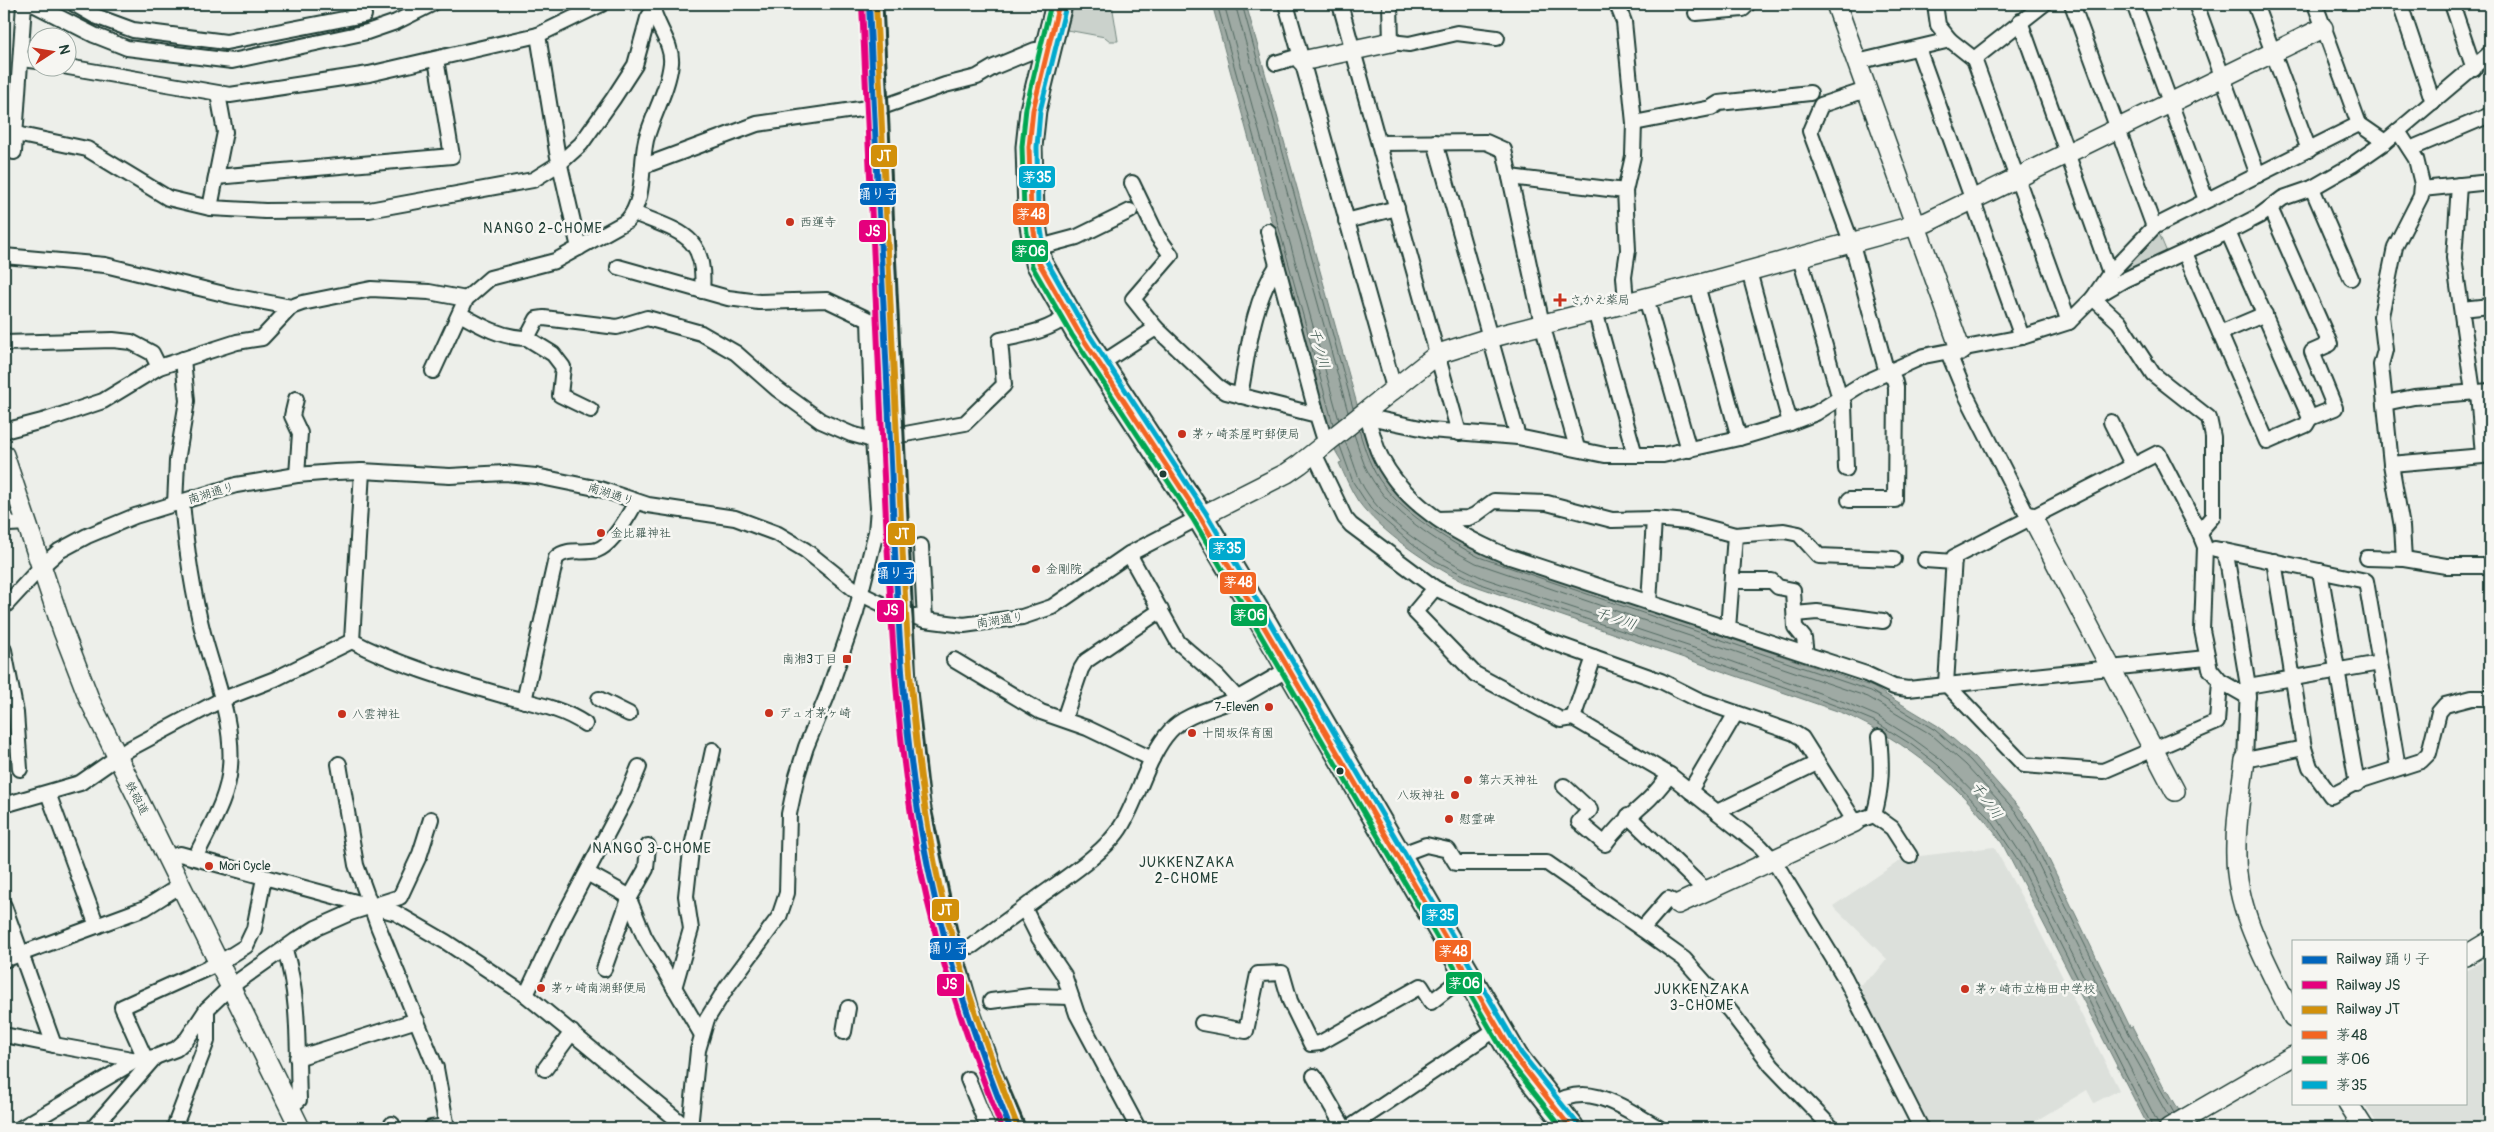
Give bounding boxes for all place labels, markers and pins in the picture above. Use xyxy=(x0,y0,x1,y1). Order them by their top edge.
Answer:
place label: 西運寺 xyxy=(800,215,836,230)
marker: 西運寺 xyxy=(784,216,796,228)
place label: さかえ薬局 xyxy=(1570,293,1630,308)
marker: さかえ薬局 xyxy=(1554,294,1566,306)
place label: 茅ヶ崎茶屋町郵便局 xyxy=(1192,427,1300,442)
marker: 茅ヶ崎茶屋町郵便局 xyxy=(1176,428,1188,440)
unlabelled marker xyxy=(1158,469,1168,479)
place label: 金比羅神社 xyxy=(611,526,671,541)
marker: 金比羅神社 xyxy=(595,527,607,539)
place label: 金剛院 xyxy=(1046,562,1082,577)
marker: 金剛院 xyxy=(1030,563,1042,575)
place label: 南湘3丁目 xyxy=(782,652,837,667)
marker: 南湘3丁目 xyxy=(841,653,853,665)
place label: 7-Eleven xyxy=(1215,700,1259,715)
marker: 7-Eleven xyxy=(1263,701,1275,713)
place label: デュオ茅ヶ崎 xyxy=(779,706,851,721)
place label: 八雲神社 xyxy=(352,707,400,722)
marker: デュオ茅ヶ崎 xyxy=(763,707,775,719)
marker: 八雲神社 xyxy=(336,708,348,720)
place label: 十間坂保育園 xyxy=(1202,726,1274,741)
marker: 十間坂保育園 xyxy=(1186,727,1198,739)
unlabelled marker xyxy=(1335,766,1345,776)
place label: 第六天神社 xyxy=(1478,773,1538,788)
marker: 第六天神社 xyxy=(1462,774,1474,786)
place label: 八坂神社 xyxy=(1397,788,1445,803)
marker: 八坂神社 xyxy=(1449,789,1461,801)
place label: 慰霊碑 xyxy=(1459,812,1495,827)
marker: 慰霊碑 xyxy=(1443,813,1455,825)
place label: Mori Cycle xyxy=(219,859,271,874)
marker: Mori Cycle xyxy=(203,860,215,872)
place label: 茅ヶ崎南湖郵便局 xyxy=(551,981,647,996)
marker: 茅ヶ崎南湖郵便局 xyxy=(535,982,547,994)
place label: 茅ヶ崎市立梅田中学校 xyxy=(1975,982,2095,997)
marker: 茅ヶ崎市立梅田中学校 xyxy=(1959,983,1971,995)

